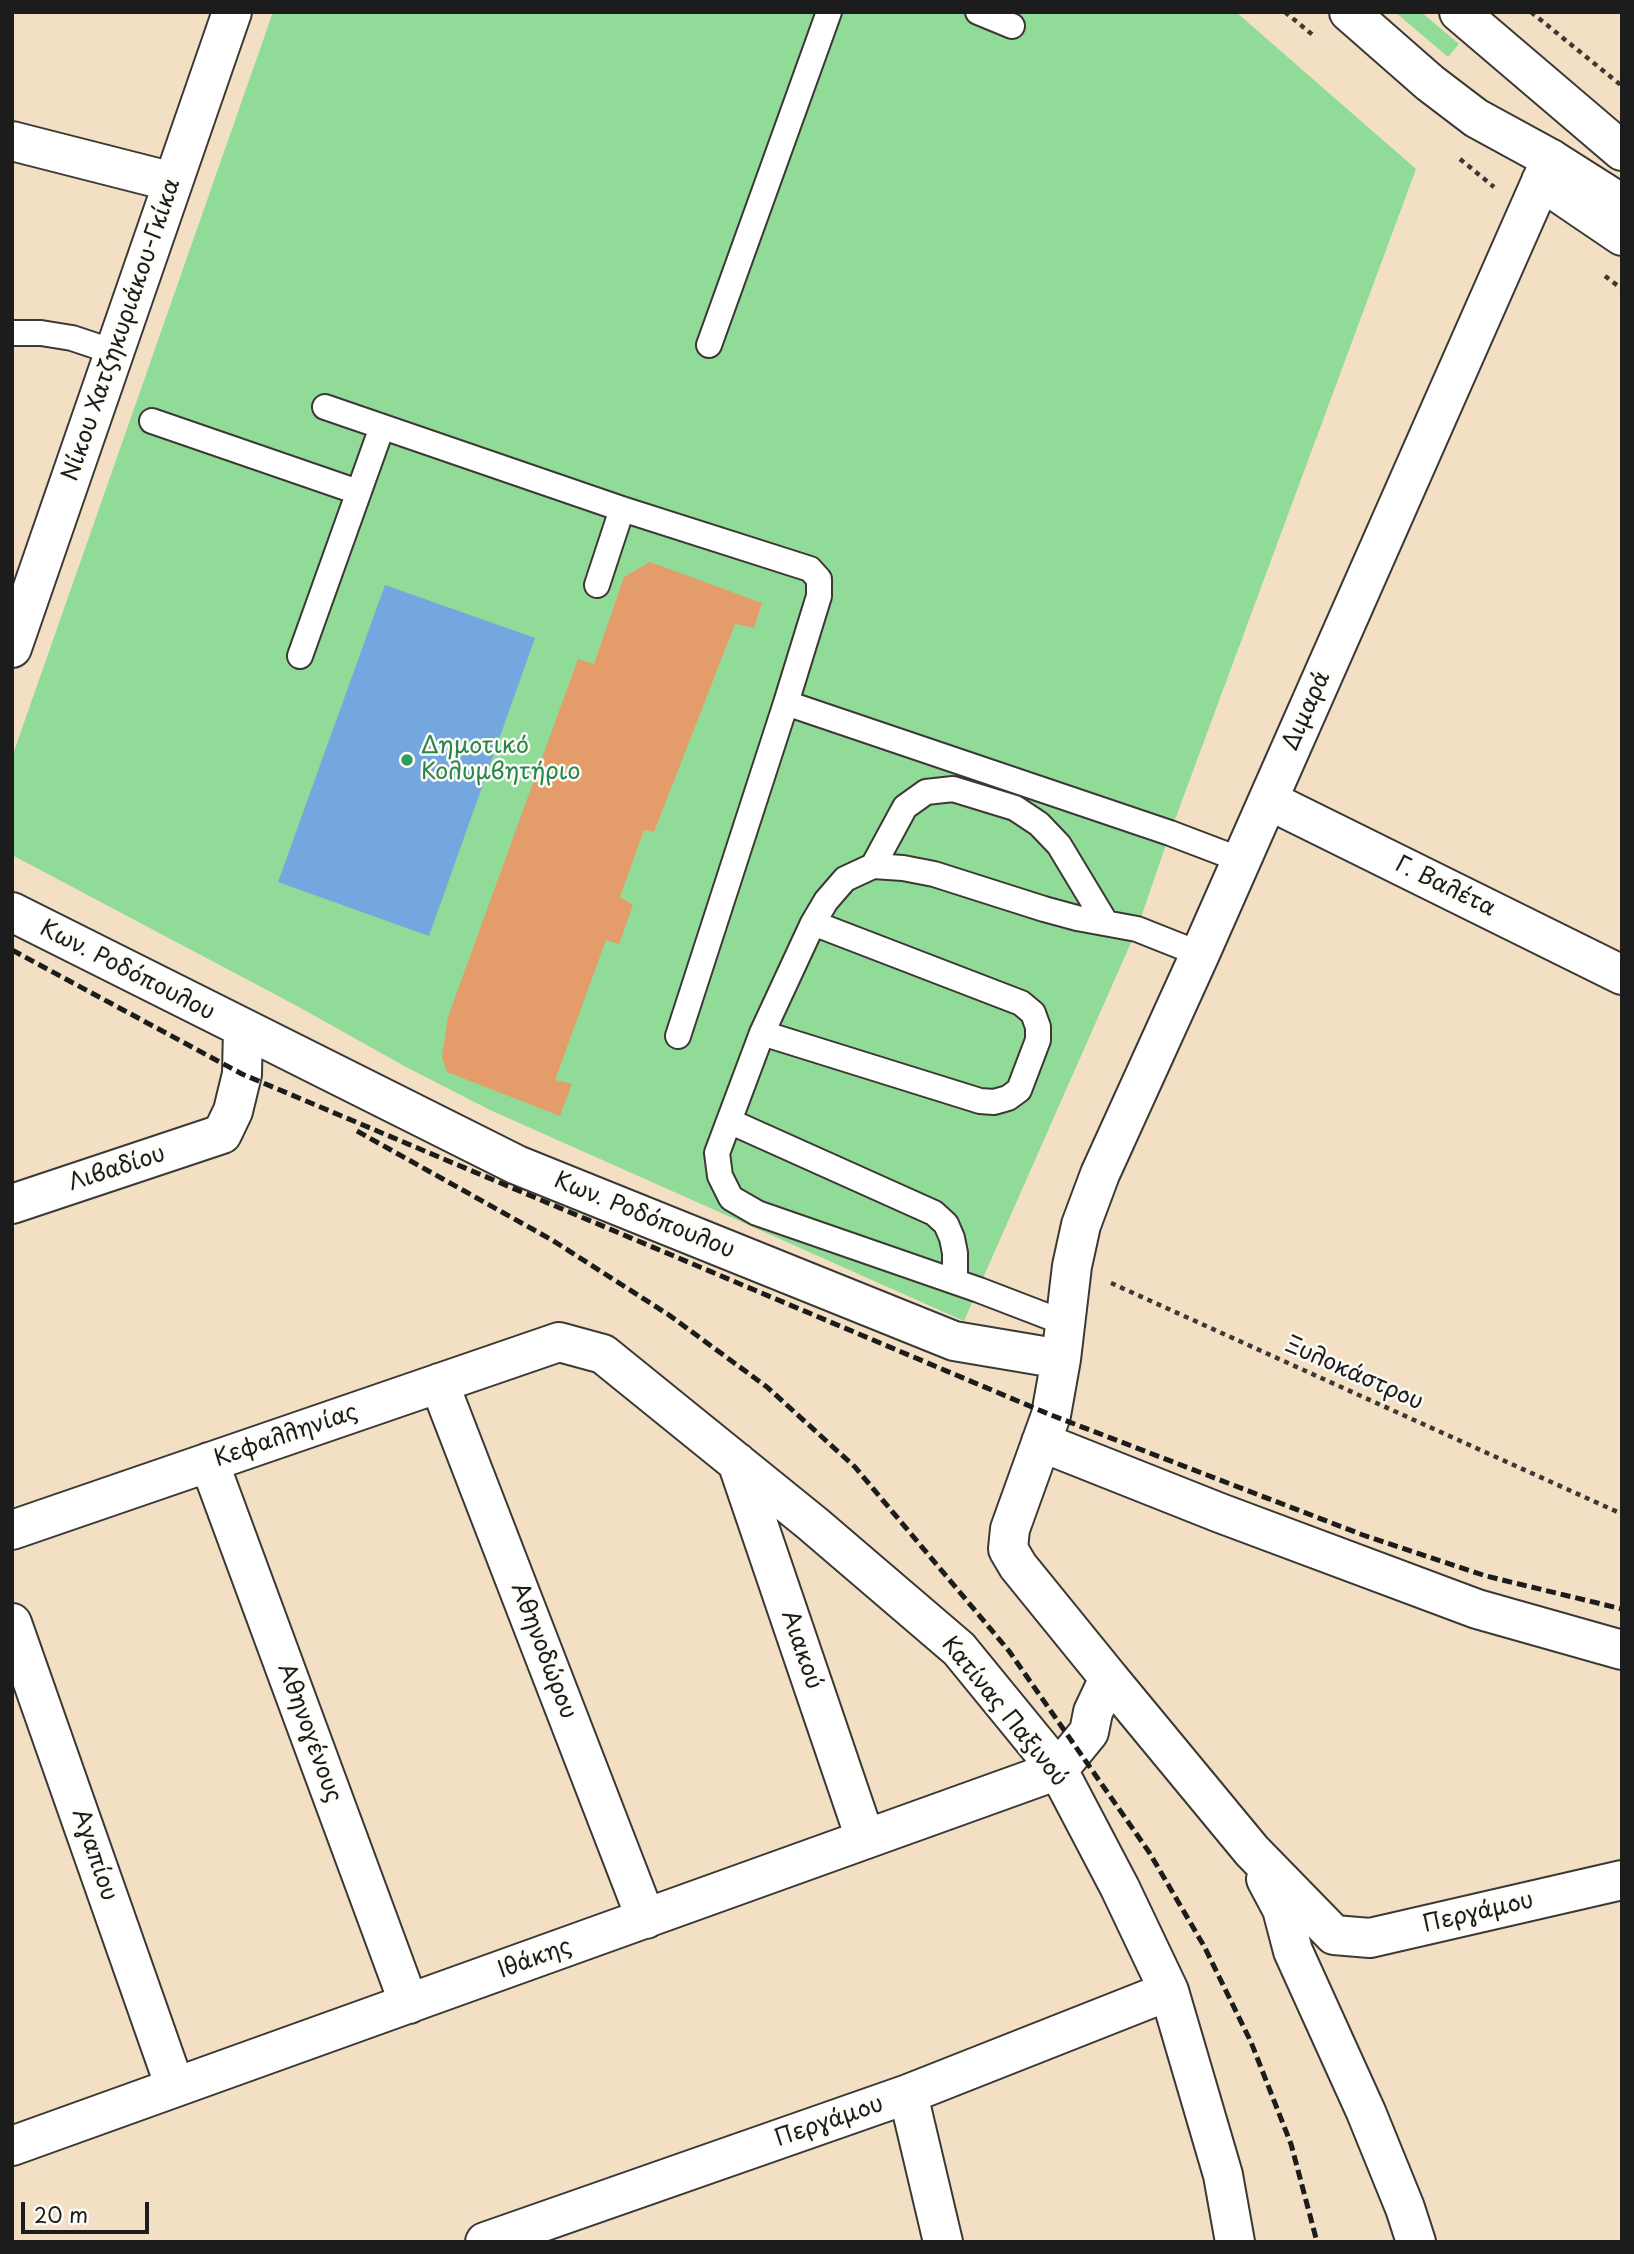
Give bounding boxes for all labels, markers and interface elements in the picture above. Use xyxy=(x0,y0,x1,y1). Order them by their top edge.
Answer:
street label: Νίκου Χατζηκυριάκου-Γκίκα xyxy=(57,175,187,485)
street label: Διμαρά xyxy=(1277,667,1337,755)
place label: Δημοτικό Κολυμβητήριο xyxy=(421,733,580,787)
marker: Δημοτικό Κολυμβητήριο xyxy=(399,752,415,768)
street label: Γ. Βαλέτα xyxy=(1390,851,1500,923)
street label: Κων. Ροδόπουλου xyxy=(35,915,219,1027)
street label: Λιβαδίου xyxy=(65,1140,169,1198)
street label: Κων. Ροδόπουλου xyxy=(550,1167,738,1265)
street label: Ξυλοκάστρου xyxy=(1281,1331,1427,1417)
street label: Κεφαλληνίας xyxy=(211,1399,361,1473)
street label: Αθηνοδώρου xyxy=(504,1579,582,1723)
street label: Αιακού xyxy=(775,1607,827,1693)
street label: Κατίνας Παξινού xyxy=(935,1632,1073,1792)
street label: Αθηνογένους xyxy=(271,1660,347,1806)
street label: Αγαπίου xyxy=(65,1805,123,1905)
street label: Περγάμου xyxy=(1420,1887,1536,1939)
street label: Ιθάκης xyxy=(495,1933,575,1985)
street label: Περγάμου xyxy=(771,2091,887,2153)
scale bar xyxy=(24,2188,152,2232)
text: 20 m xyxy=(34,2198,88,2230)

